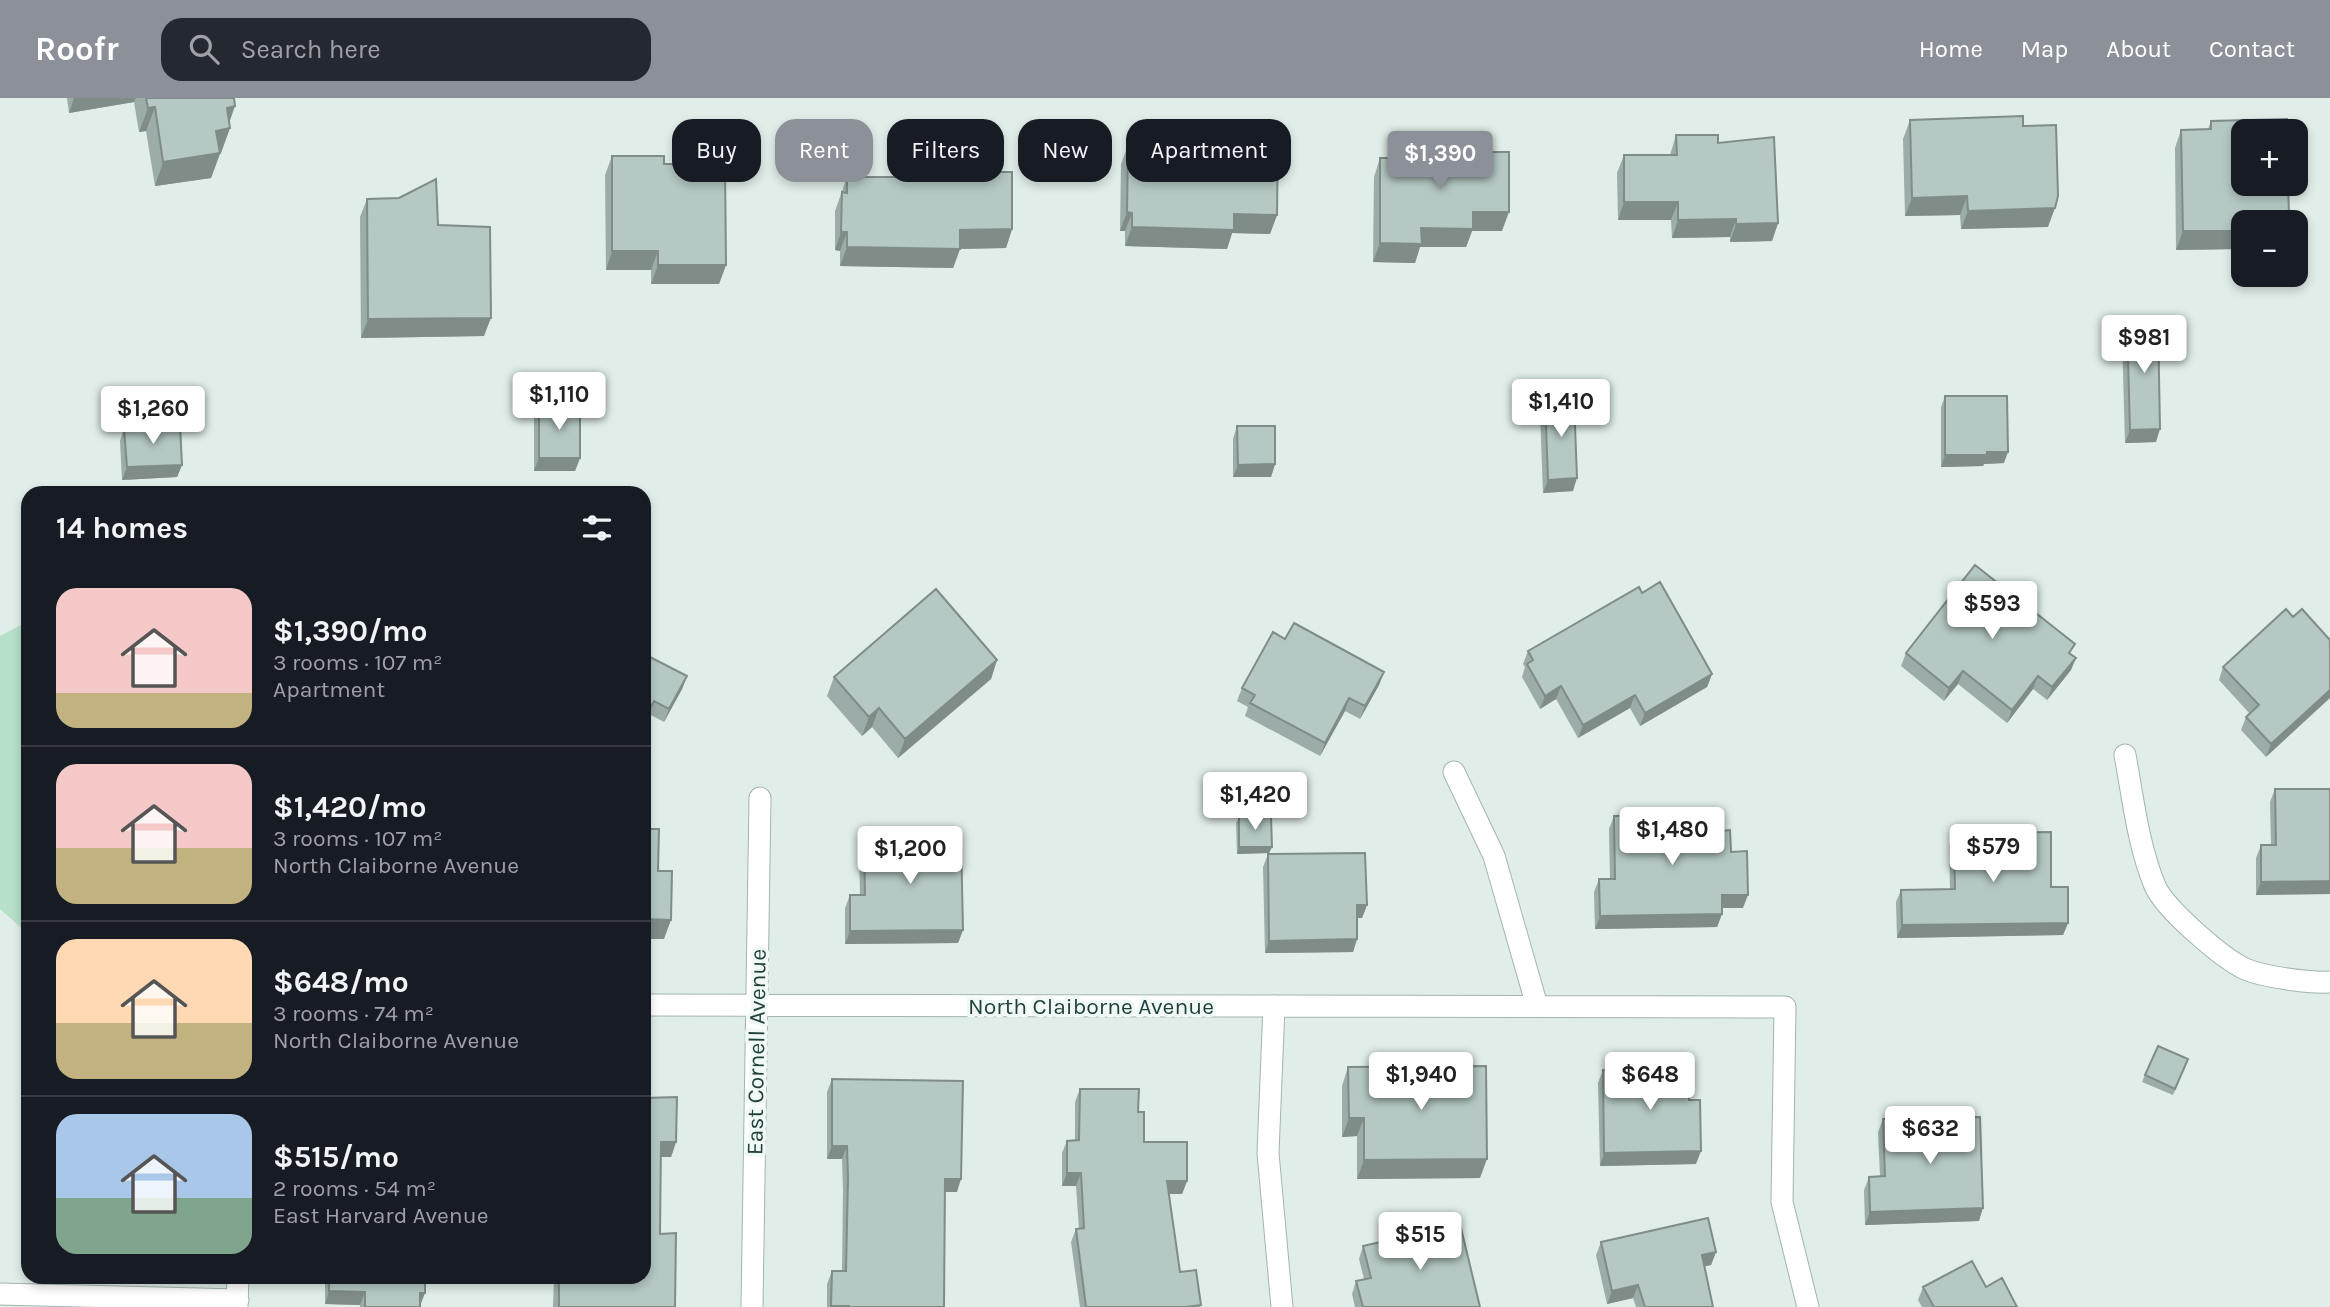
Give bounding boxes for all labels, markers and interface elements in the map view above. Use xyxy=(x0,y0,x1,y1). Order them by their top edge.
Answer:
search box xyxy=(161,18,651,81)
text: Roofr xyxy=(35,30,119,68)
icon: search xyxy=(185,30,223,68)
text: Search here xyxy=(241,34,381,65)
text: Home xyxy=(1919,35,1983,63)
text: Map xyxy=(2021,35,2068,63)
text: About xyxy=(2106,35,2171,63)
text: Contact xyxy=(2209,35,2295,63)
chip: Buy xyxy=(672,119,761,182)
chip: Rent xyxy=(775,119,873,182)
chip: Filters xyxy=(887,119,1004,182)
chip: New xyxy=(1018,119,1112,182)
chip: Apartment xyxy=(1126,119,1291,182)
map controls xyxy=(2231,119,2308,287)
button: + xyxy=(2231,119,2308,196)
pin: $1,390 xyxy=(1383,132,1497,191)
text: $1,390 xyxy=(1404,140,1476,167)
button: − xyxy=(2231,210,2308,287)
pin: $981 xyxy=(2103,316,2185,375)
text: $981 xyxy=(2118,324,2170,351)
pin: $1,110 xyxy=(502,372,616,432)
pin: $1,410 xyxy=(1504,380,1618,439)
text: $1,110 xyxy=(529,381,589,408)
pin: $1,260 xyxy=(96,386,210,446)
text: $1,410 xyxy=(1528,388,1594,415)
text: $1,260 xyxy=(117,395,189,422)
icon: filters xyxy=(578,509,616,547)
text: 14 homes xyxy=(56,510,188,546)
pin: $593 xyxy=(1951,582,2033,641)
text: $593 xyxy=(1963,590,2021,617)
text: $1,390/mo xyxy=(273,613,428,649)
icon: home xyxy=(112,616,196,700)
text: 3 rooms · 107 m² xyxy=(273,649,442,676)
text: Apartment xyxy=(273,676,385,703)
pin: $1,420 xyxy=(1198,772,1312,832)
text: $1,420 xyxy=(1219,781,1291,808)
text: $1,420/mo xyxy=(273,789,427,825)
icon: home xyxy=(112,792,196,876)
pin: $1,480 xyxy=(1615,808,1729,867)
text: $1,480 xyxy=(1636,816,1708,843)
pin: $579 xyxy=(1952,824,2034,884)
text: 3 rooms · 107 m² xyxy=(273,825,442,852)
pin: $1,200 xyxy=(853,826,967,886)
text: $579 xyxy=(1966,833,2020,860)
text: $1,200 xyxy=(874,835,946,862)
text: North Claiborne Avenue xyxy=(273,852,519,879)
street label: East Cornell Avenue xyxy=(741,949,772,1155)
text: $648/mo xyxy=(273,964,409,1000)
icon: home xyxy=(112,967,196,1051)
street label: North Claiborne Avenue xyxy=(968,993,1214,1020)
text: 3 rooms · 74 m² xyxy=(273,1000,434,1027)
text: North Claiborne Avenue xyxy=(273,1027,519,1054)
pin: $1,940 xyxy=(1364,1052,1478,1112)
pin: $648 xyxy=(1609,1052,1691,1112)
text: $1,940 xyxy=(1385,1061,1457,1088)
text: $648 xyxy=(1621,1061,1679,1088)
pin: $632 xyxy=(1889,1107,1971,1166)
text: $632 xyxy=(1901,1115,1959,1142)
text: $515/mo xyxy=(273,1139,399,1175)
icon: home xyxy=(112,1142,196,1226)
text: 2 rooms · 54 m² xyxy=(273,1175,436,1202)
text: East Harvard Avenue xyxy=(273,1202,488,1229)
pin: $515 xyxy=(1379,1212,1461,1272)
text: $515 xyxy=(1395,1221,1445,1248)

